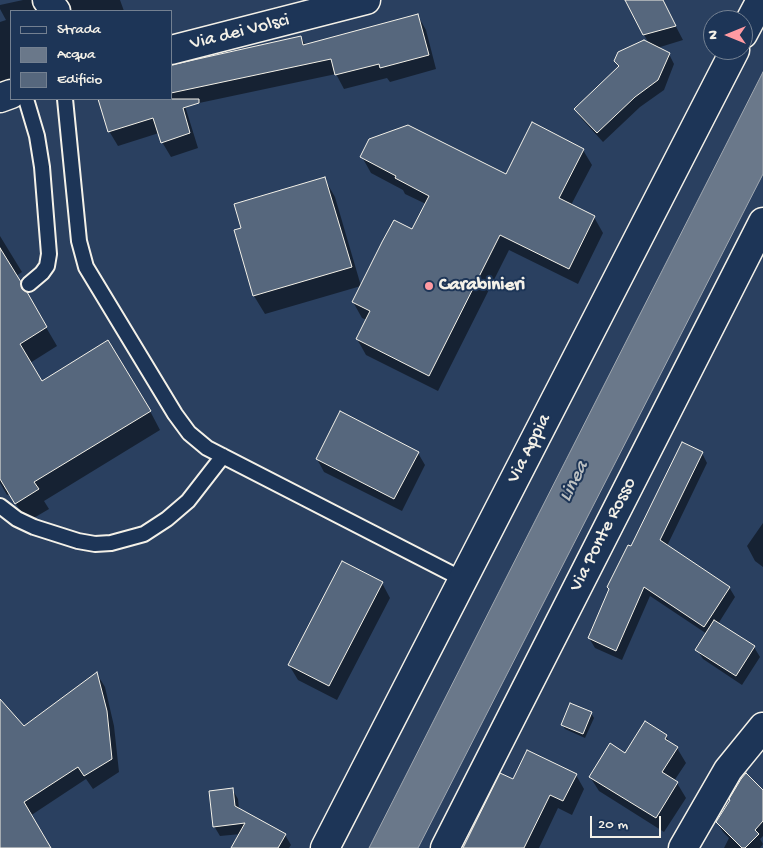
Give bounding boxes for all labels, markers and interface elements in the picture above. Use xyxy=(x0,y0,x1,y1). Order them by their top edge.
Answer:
legend xyxy=(10,10,172,100)
street label: Via dei Volsci xyxy=(188,10,292,56)
north arrow xyxy=(703,10,753,60)
text: Strada xyxy=(57,21,101,39)
text: N xyxy=(705,30,722,40)
text: Acqua xyxy=(57,46,95,64)
text: Edificio xyxy=(57,71,102,89)
place label: Carabinieri xyxy=(439,275,525,297)
marker: Carabinieri xyxy=(423,280,435,292)
street label: Via Appia xyxy=(503,411,557,487)
water label: Linea xyxy=(555,458,595,506)
street label: Via Ponte Rosso xyxy=(566,474,642,596)
scale bar xyxy=(593,806,664,838)
text: 20 m xyxy=(598,816,628,834)

